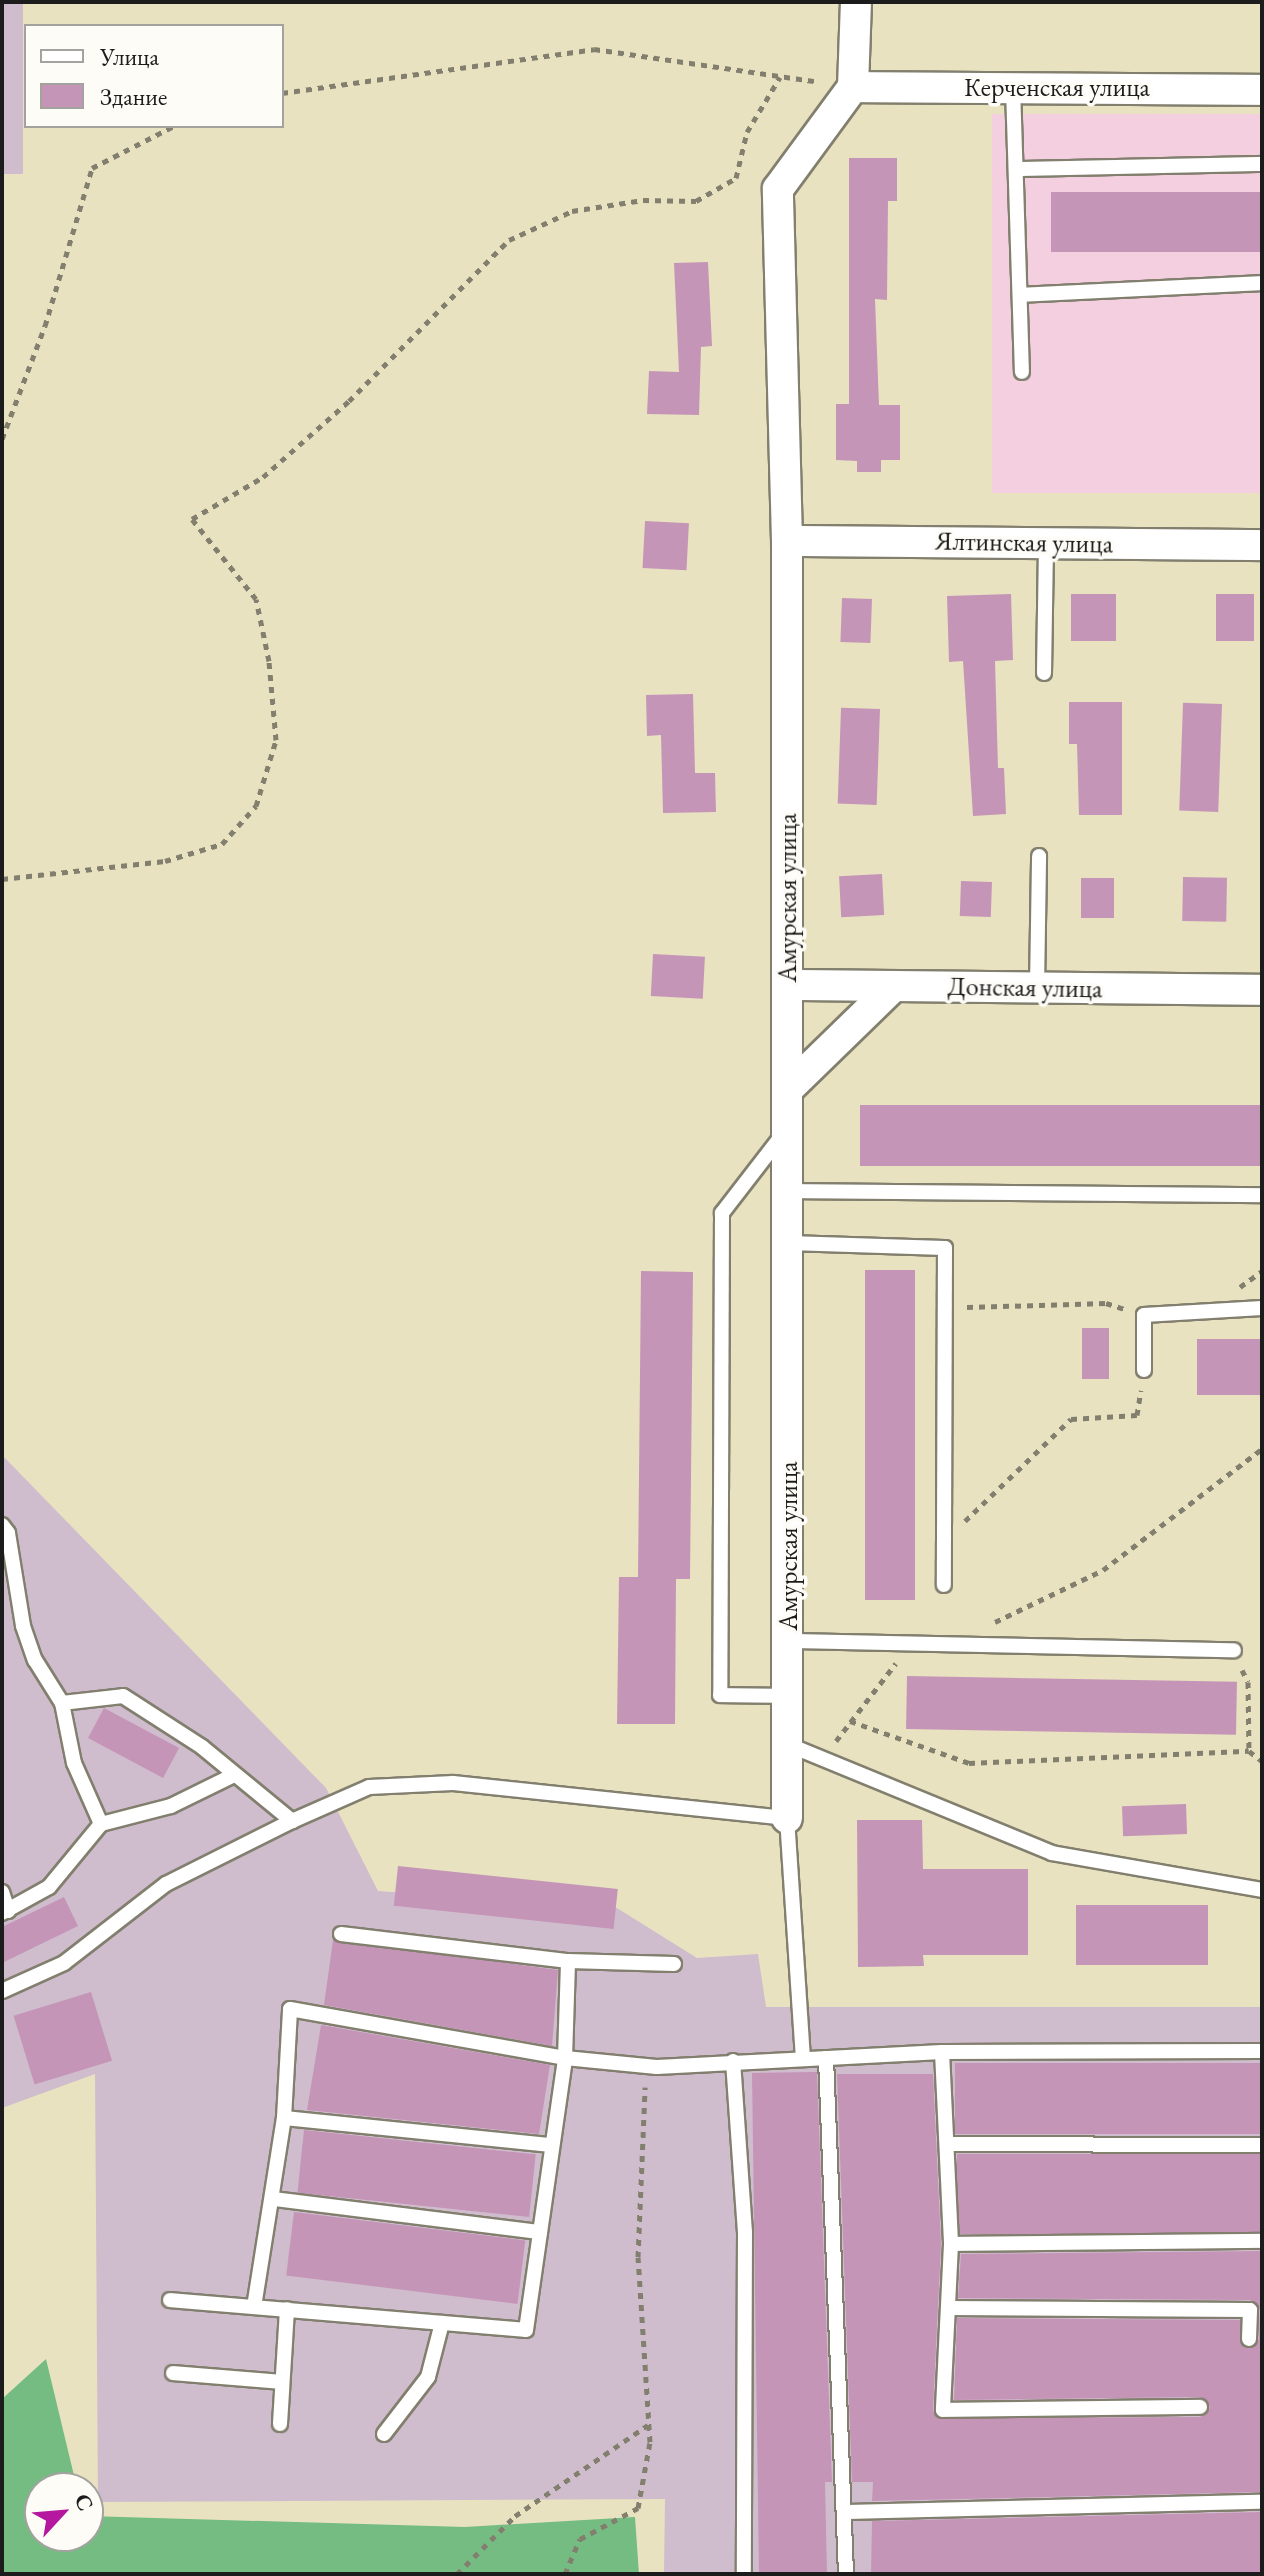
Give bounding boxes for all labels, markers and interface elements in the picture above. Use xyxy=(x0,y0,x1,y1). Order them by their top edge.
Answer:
legend xyxy=(24,24,284,128)
text: Улица xyxy=(100,41,159,72)
street label: Керченская улица xyxy=(964,72,1150,104)
text: Здание xyxy=(100,81,167,112)
street label: Ялтинская улица xyxy=(935,526,1113,560)
street label: Амурская улица xyxy=(772,813,804,983)
street label: Донская улица xyxy=(947,971,1103,1005)
street label: Амурская улица xyxy=(773,1461,805,1631)
north arrow xyxy=(24,2472,104,2552)
text: С xyxy=(68,2489,101,2516)

